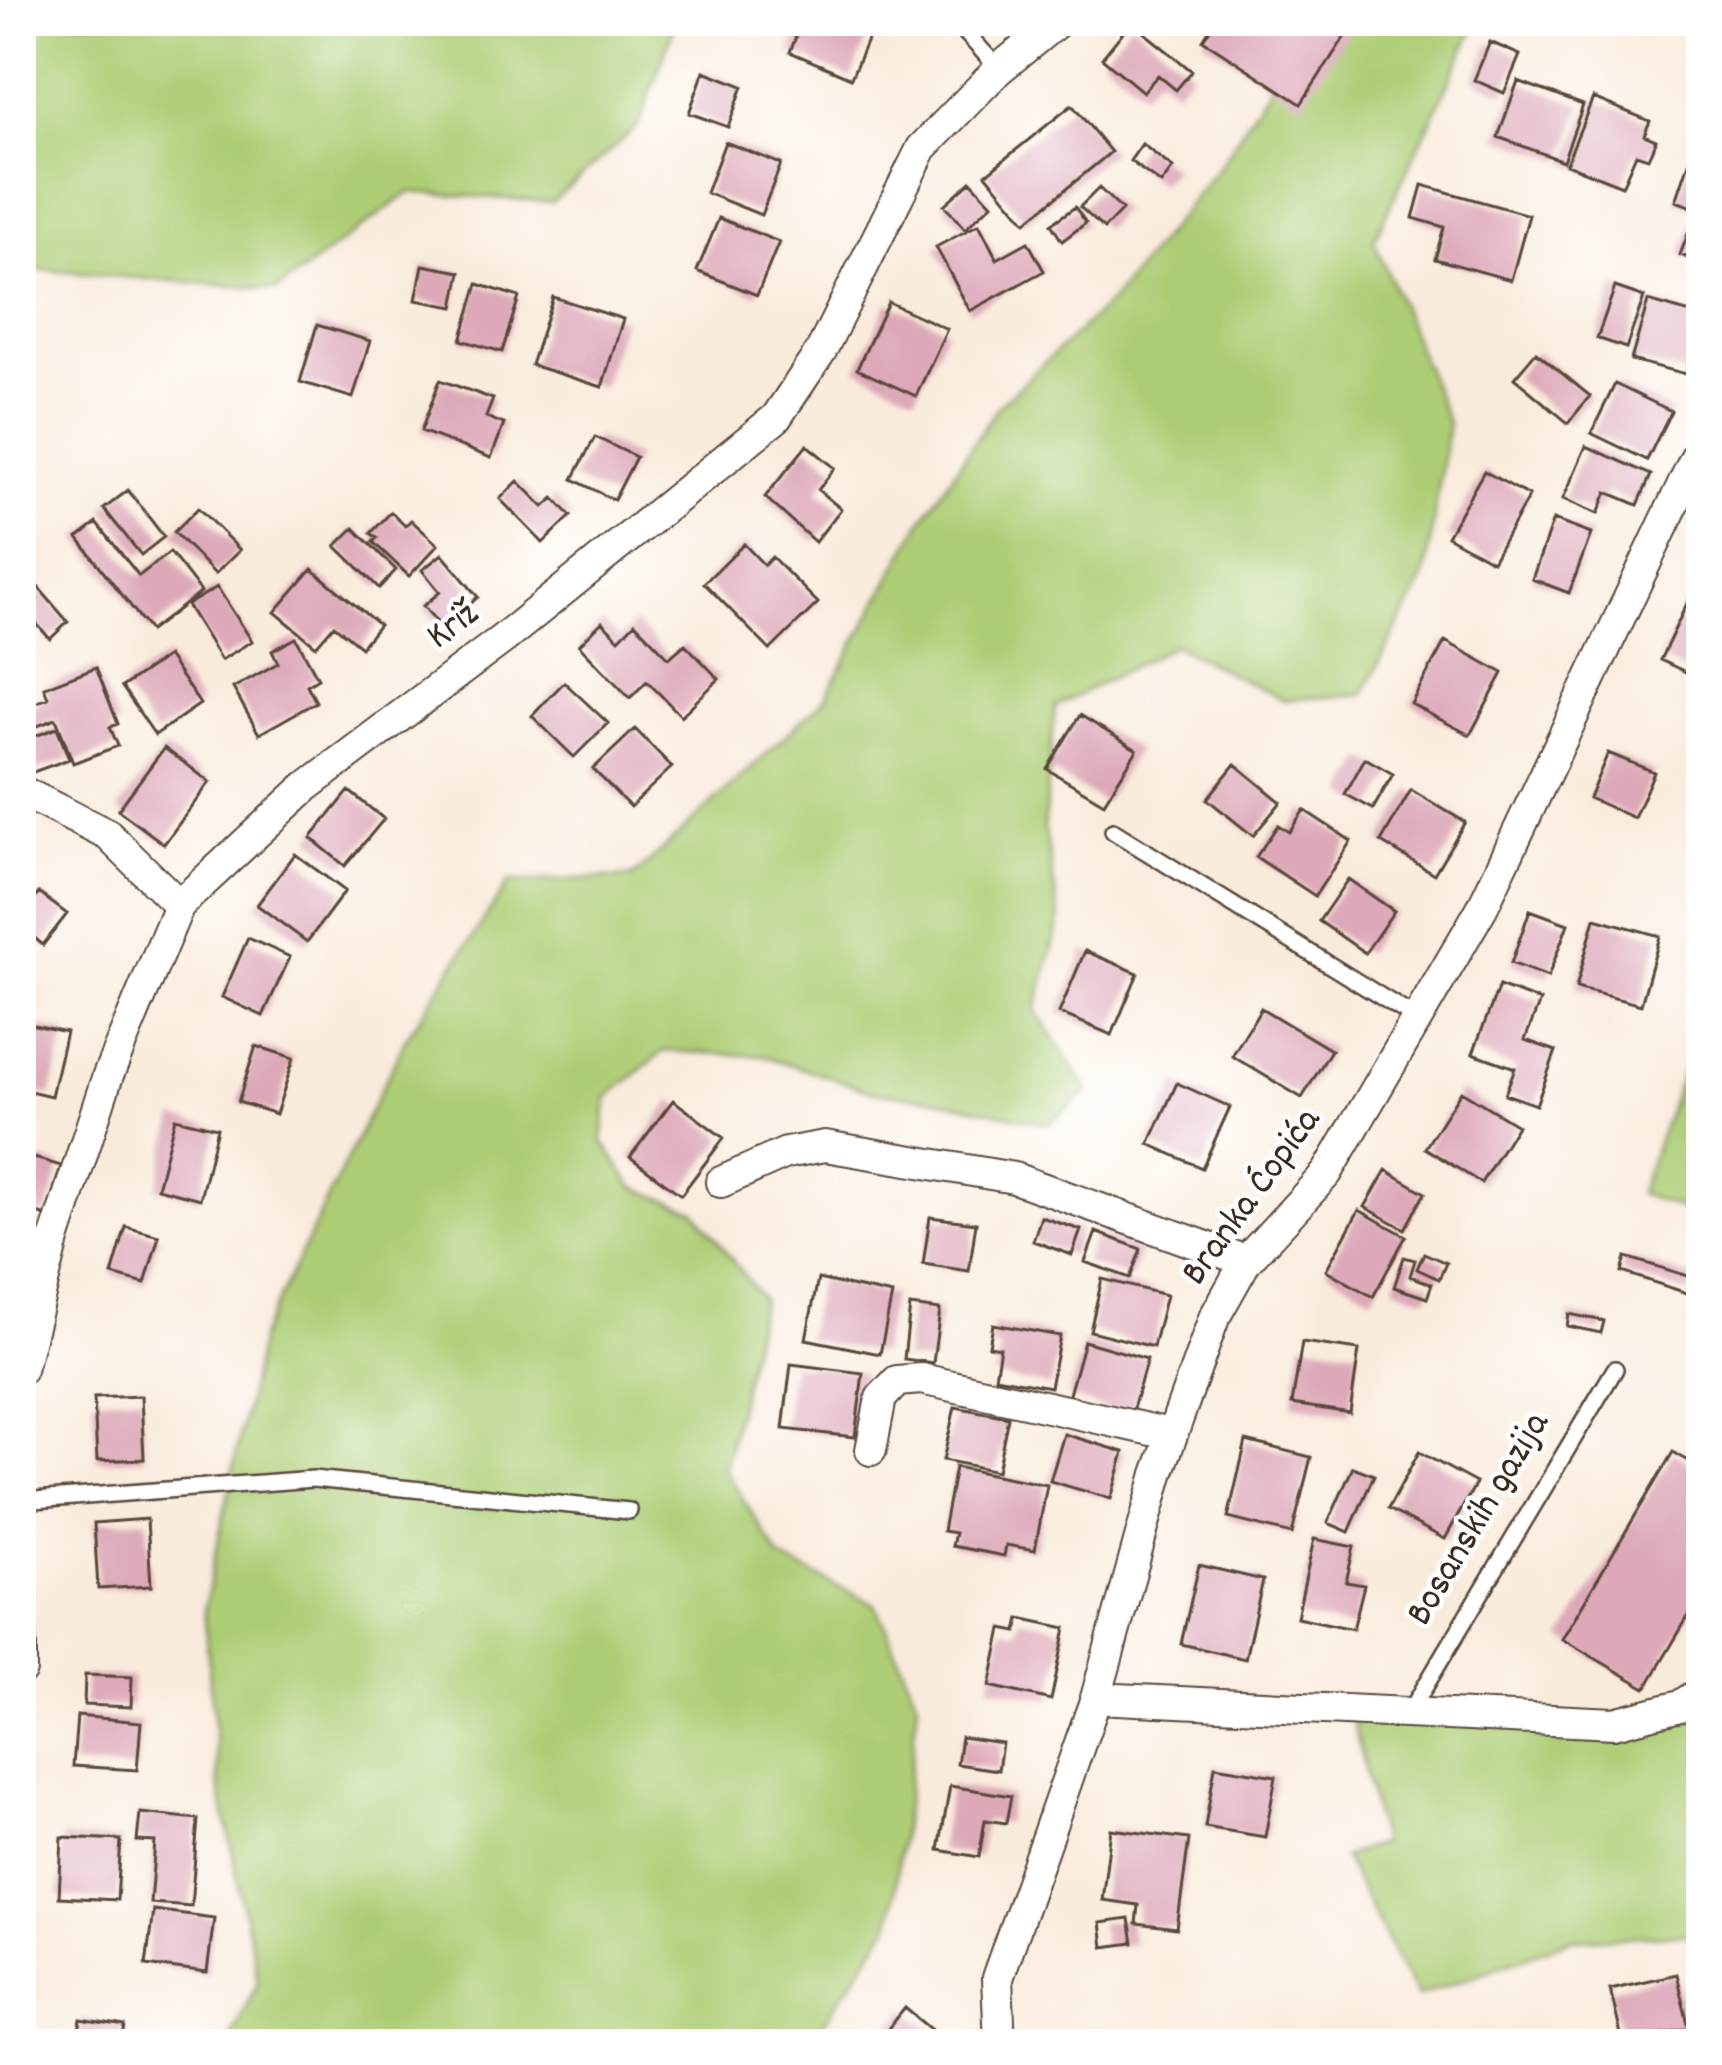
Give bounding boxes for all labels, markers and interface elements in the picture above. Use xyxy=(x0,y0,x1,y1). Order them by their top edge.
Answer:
street label: Križ xyxy=(416,589,492,665)
street label: Branka Ćopića xyxy=(1170,1097,1337,1298)
street label: Bosanskih gazija xyxy=(1394,1402,1566,1637)

